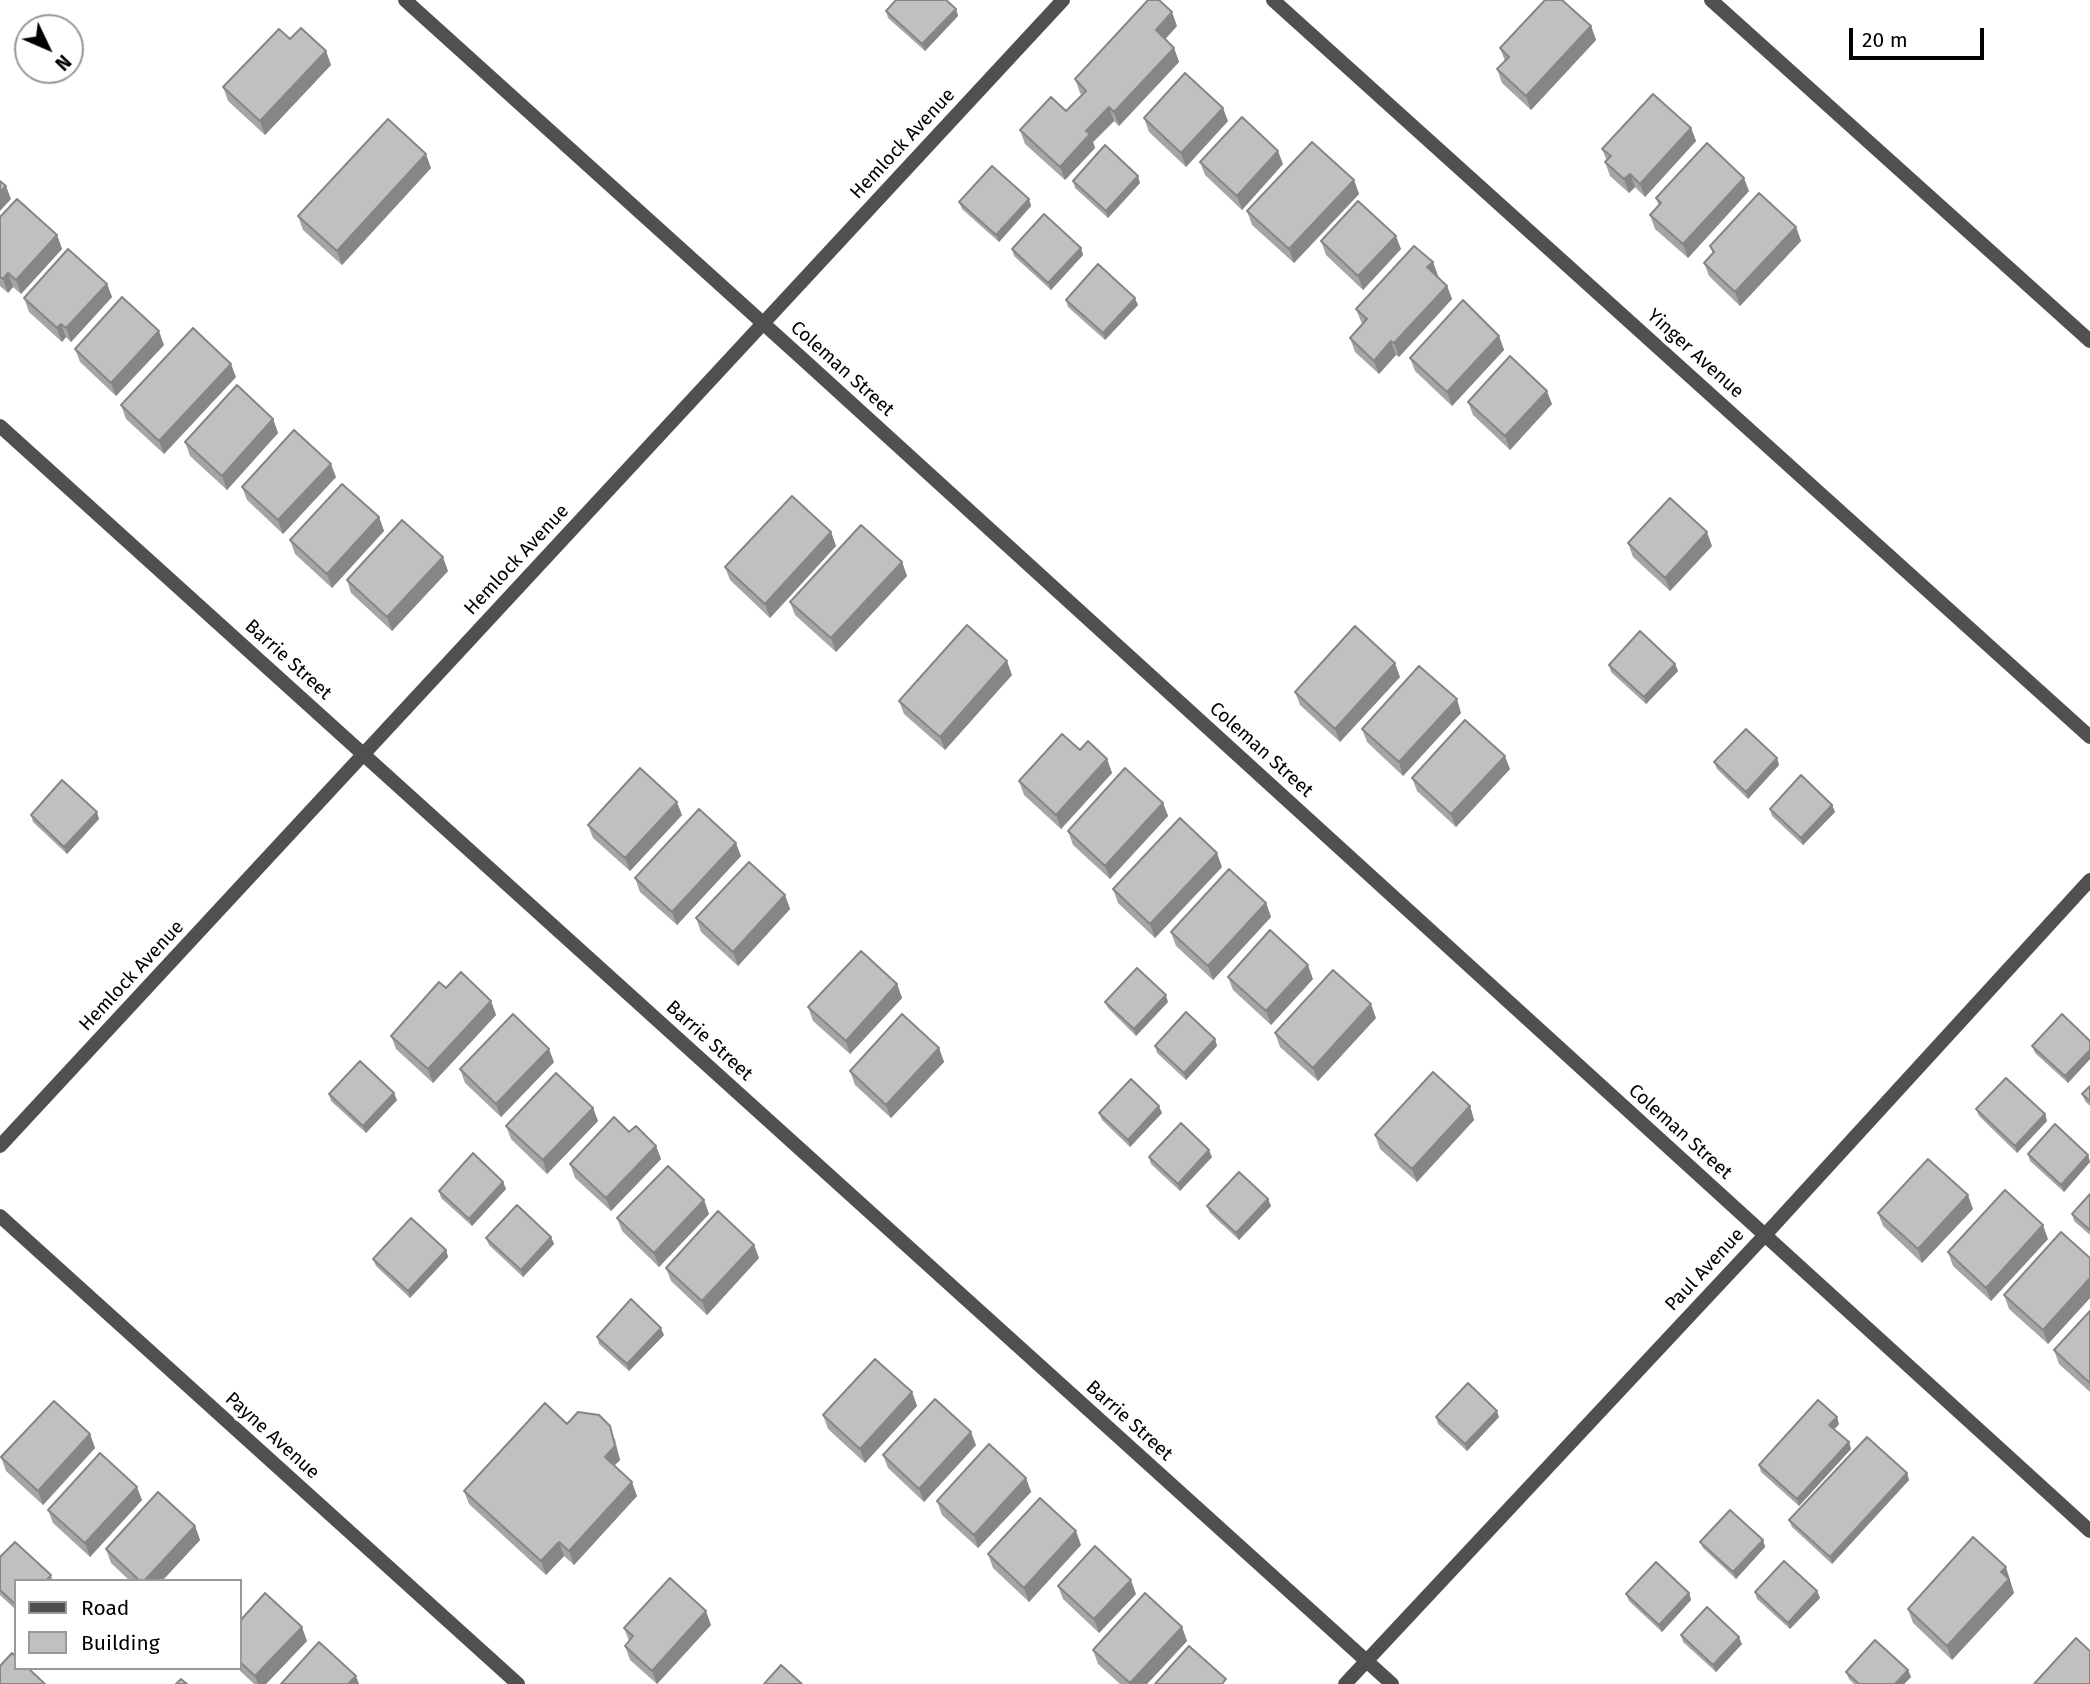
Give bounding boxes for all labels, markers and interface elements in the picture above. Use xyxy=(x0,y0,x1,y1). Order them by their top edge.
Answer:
north arrow xyxy=(14,14,84,84)
scale bar xyxy=(1852,14,1987,58)
text: 20 m xyxy=(1862,27,1908,53)
text: N xyxy=(50,50,76,75)
street label: Hemlock Avenue xyxy=(846,84,960,204)
street label: Yinger Avenue xyxy=(1642,305,1748,403)
street label: Coleman Street xyxy=(786,317,898,421)
street label: Hemlock Avenue xyxy=(460,500,574,620)
street label: Barrie Street xyxy=(240,615,336,705)
street label: Coleman Street xyxy=(1205,698,1317,802)
street label: Hemlock Avenue xyxy=(75,916,189,1036)
street label: Barrie Street xyxy=(661,996,757,1086)
street label: Coleman Street xyxy=(1624,1080,1736,1184)
street label: Paul Avenue xyxy=(1661,1224,1749,1316)
street label: Barrie Street xyxy=(1081,1376,1177,1466)
street label: Payne Avenue xyxy=(220,1388,324,1484)
legend xyxy=(14,1579,242,1670)
text: Road xyxy=(81,1595,129,1621)
text: Building xyxy=(81,1630,160,1656)

